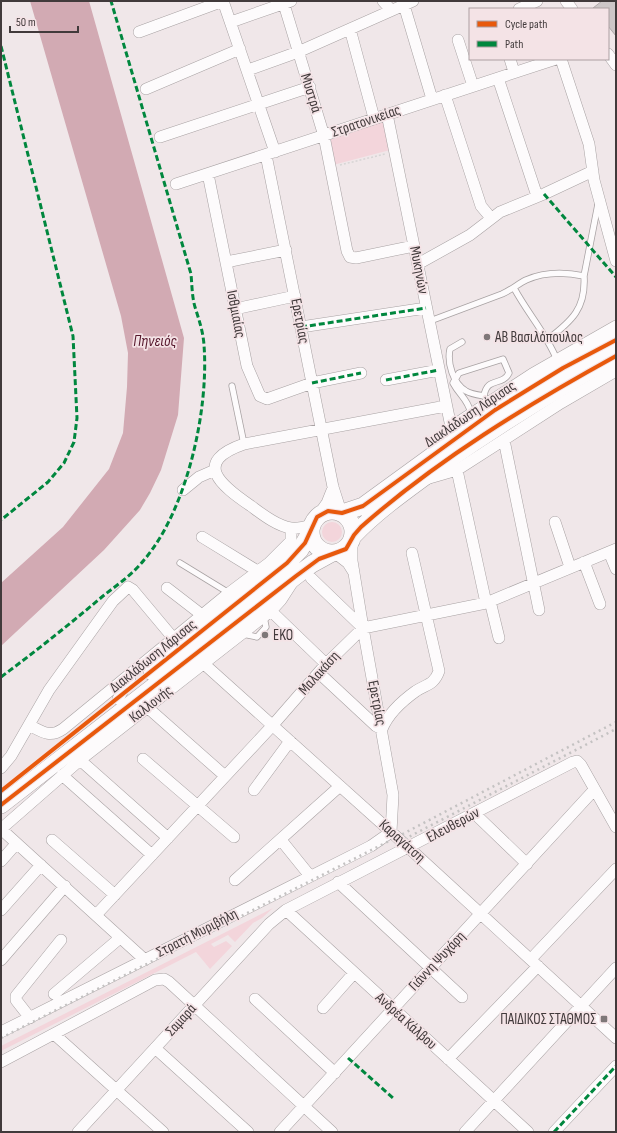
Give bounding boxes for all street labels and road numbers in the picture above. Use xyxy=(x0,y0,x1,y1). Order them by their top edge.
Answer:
street label: Μυστρά xyxy=(296,71,326,116)
street label: Στρατονικείας xyxy=(329,100,403,142)
street label: Μυκηνών xyxy=(405,245,433,296)
street label: Ισθμιαίας xyxy=(222,289,250,339)
street label: Ερετρίας xyxy=(286,297,314,345)
street label: Διακλάδωση Λάρισας xyxy=(421,376,520,452)
street label: Διακλάδωση Λάρισας xyxy=(106,615,200,697)
street label: Μαλακάση xyxy=(294,647,344,699)
street label: Ερετρίας xyxy=(363,679,391,727)
street label: Καλλoνής xyxy=(125,681,177,727)
street label: Ελευθερών xyxy=(423,803,483,847)
street label: Καραγάτση xyxy=(375,815,429,867)
street label: Στρατή Μυριβήλη xyxy=(153,904,241,962)
street label: Γιάννη Ψυχάρη xyxy=(404,927,470,995)
street label: Ανδρέα Κάλβου xyxy=(370,988,441,1054)
street label: Σαμαρά xyxy=(161,999,201,1040)

